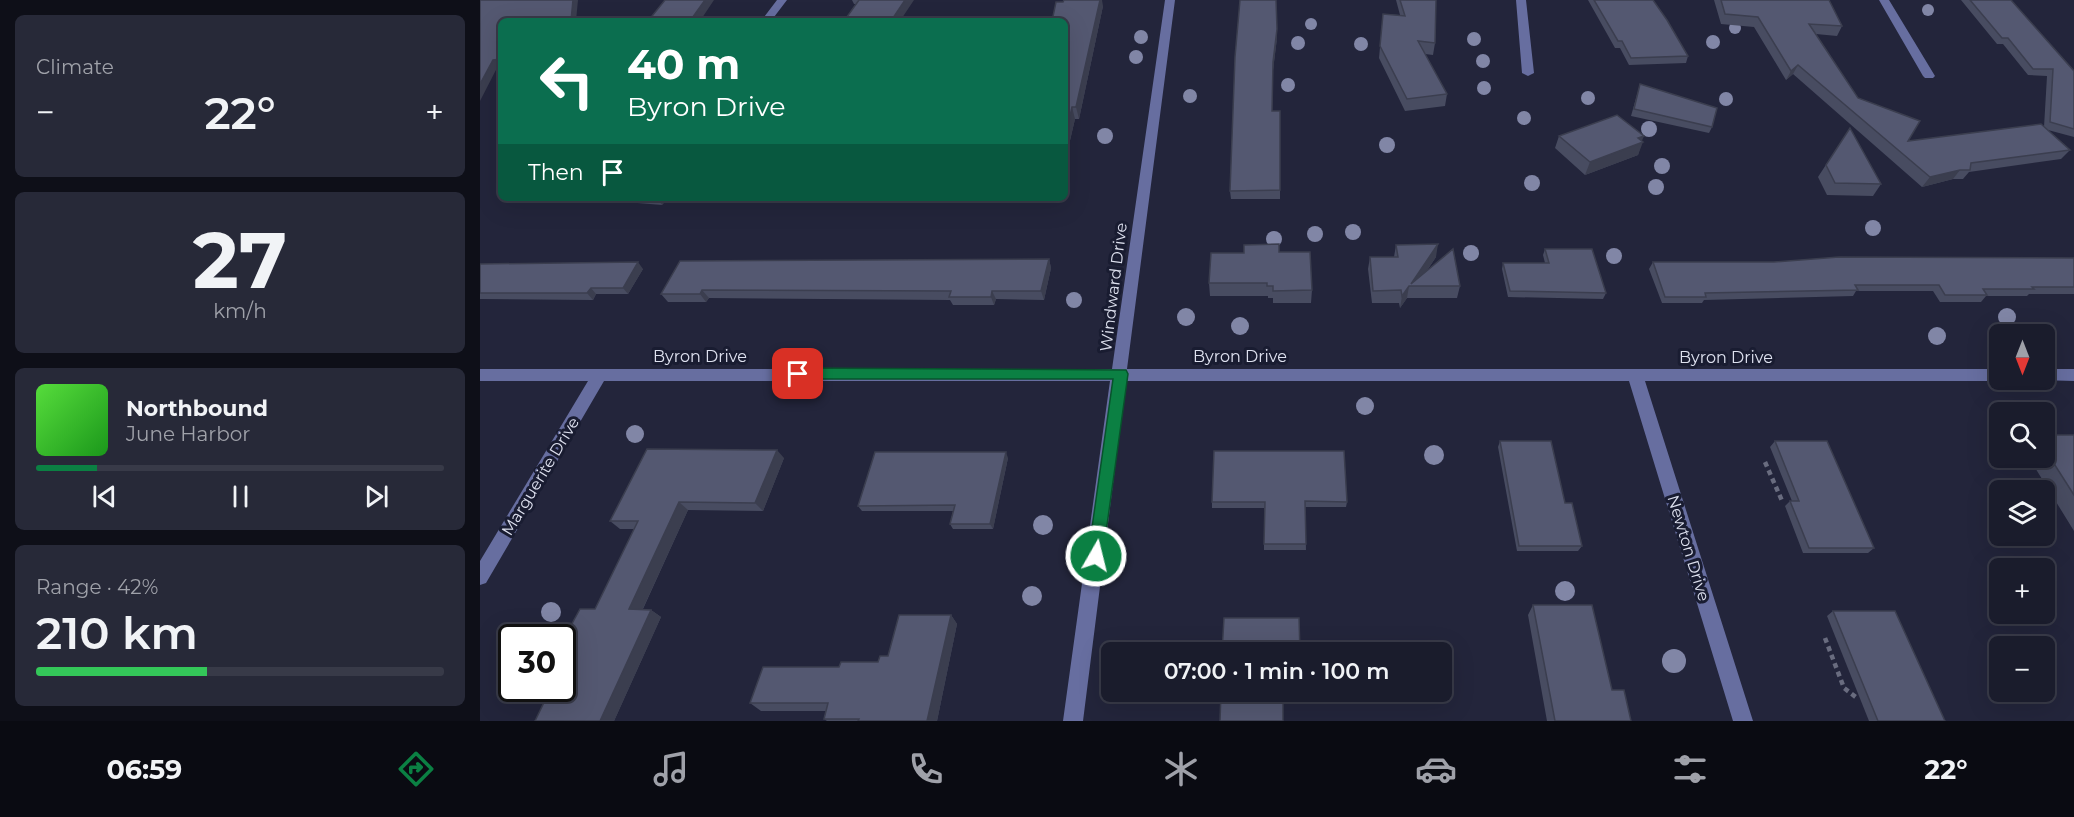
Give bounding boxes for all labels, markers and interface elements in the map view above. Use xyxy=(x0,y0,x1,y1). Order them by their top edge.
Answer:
text: 40 m xyxy=(627,38,740,90)
icon: left xyxy=(528,42,606,120)
text: Climate xyxy=(36,55,114,79)
text: 22° xyxy=(204,85,276,140)
text: Byron Drive xyxy=(627,90,785,123)
text: − xyxy=(36,92,55,132)
text: + xyxy=(425,92,444,132)
icon: arrive xyxy=(596,156,629,189)
text: Then xyxy=(528,159,584,186)
text: 27 xyxy=(193,212,287,308)
street label: Windward Drive xyxy=(1096,221,1131,353)
text: km/h xyxy=(213,299,267,323)
north arrow xyxy=(1989,324,2055,390)
map controls xyxy=(1989,324,2055,702)
street label: Byron Drive xyxy=(653,347,747,366)
street label: Byron Drive xyxy=(1193,347,1287,366)
pin xyxy=(772,348,823,399)
street label: Byron Drive xyxy=(1679,348,1773,367)
icon: arrive xyxy=(781,357,814,390)
text: Northbound xyxy=(126,395,268,422)
button: search xyxy=(1989,402,2055,468)
street label: Marguerite Drive xyxy=(498,414,583,539)
text: June Harbor xyxy=(126,422,250,446)
icon: previous xyxy=(88,480,121,513)
icon: pause xyxy=(224,480,257,513)
icon: next xyxy=(360,480,393,513)
button: layers xyxy=(1989,480,2055,546)
street label: Newton Drive xyxy=(1663,493,1714,603)
position arrow xyxy=(1064,524,1128,588)
button: + xyxy=(1989,558,2055,624)
text: Range · 42% xyxy=(36,575,158,599)
text: 210 km xyxy=(36,605,198,660)
speed limit sign: 30 xyxy=(498,624,576,702)
button: − xyxy=(1989,636,2055,702)
text: 07:00 · 1 min · 100 m xyxy=(1164,658,1389,685)
icon: directions xyxy=(395,748,437,790)
icon: music xyxy=(650,748,692,790)
icon: phone xyxy=(905,748,947,790)
icon: climate xyxy=(1160,748,1202,790)
icon: car xyxy=(1415,748,1457,790)
icon: filters xyxy=(1669,748,1711,790)
text: 06:59 xyxy=(106,753,182,786)
text: 22° xyxy=(1924,753,1967,786)

